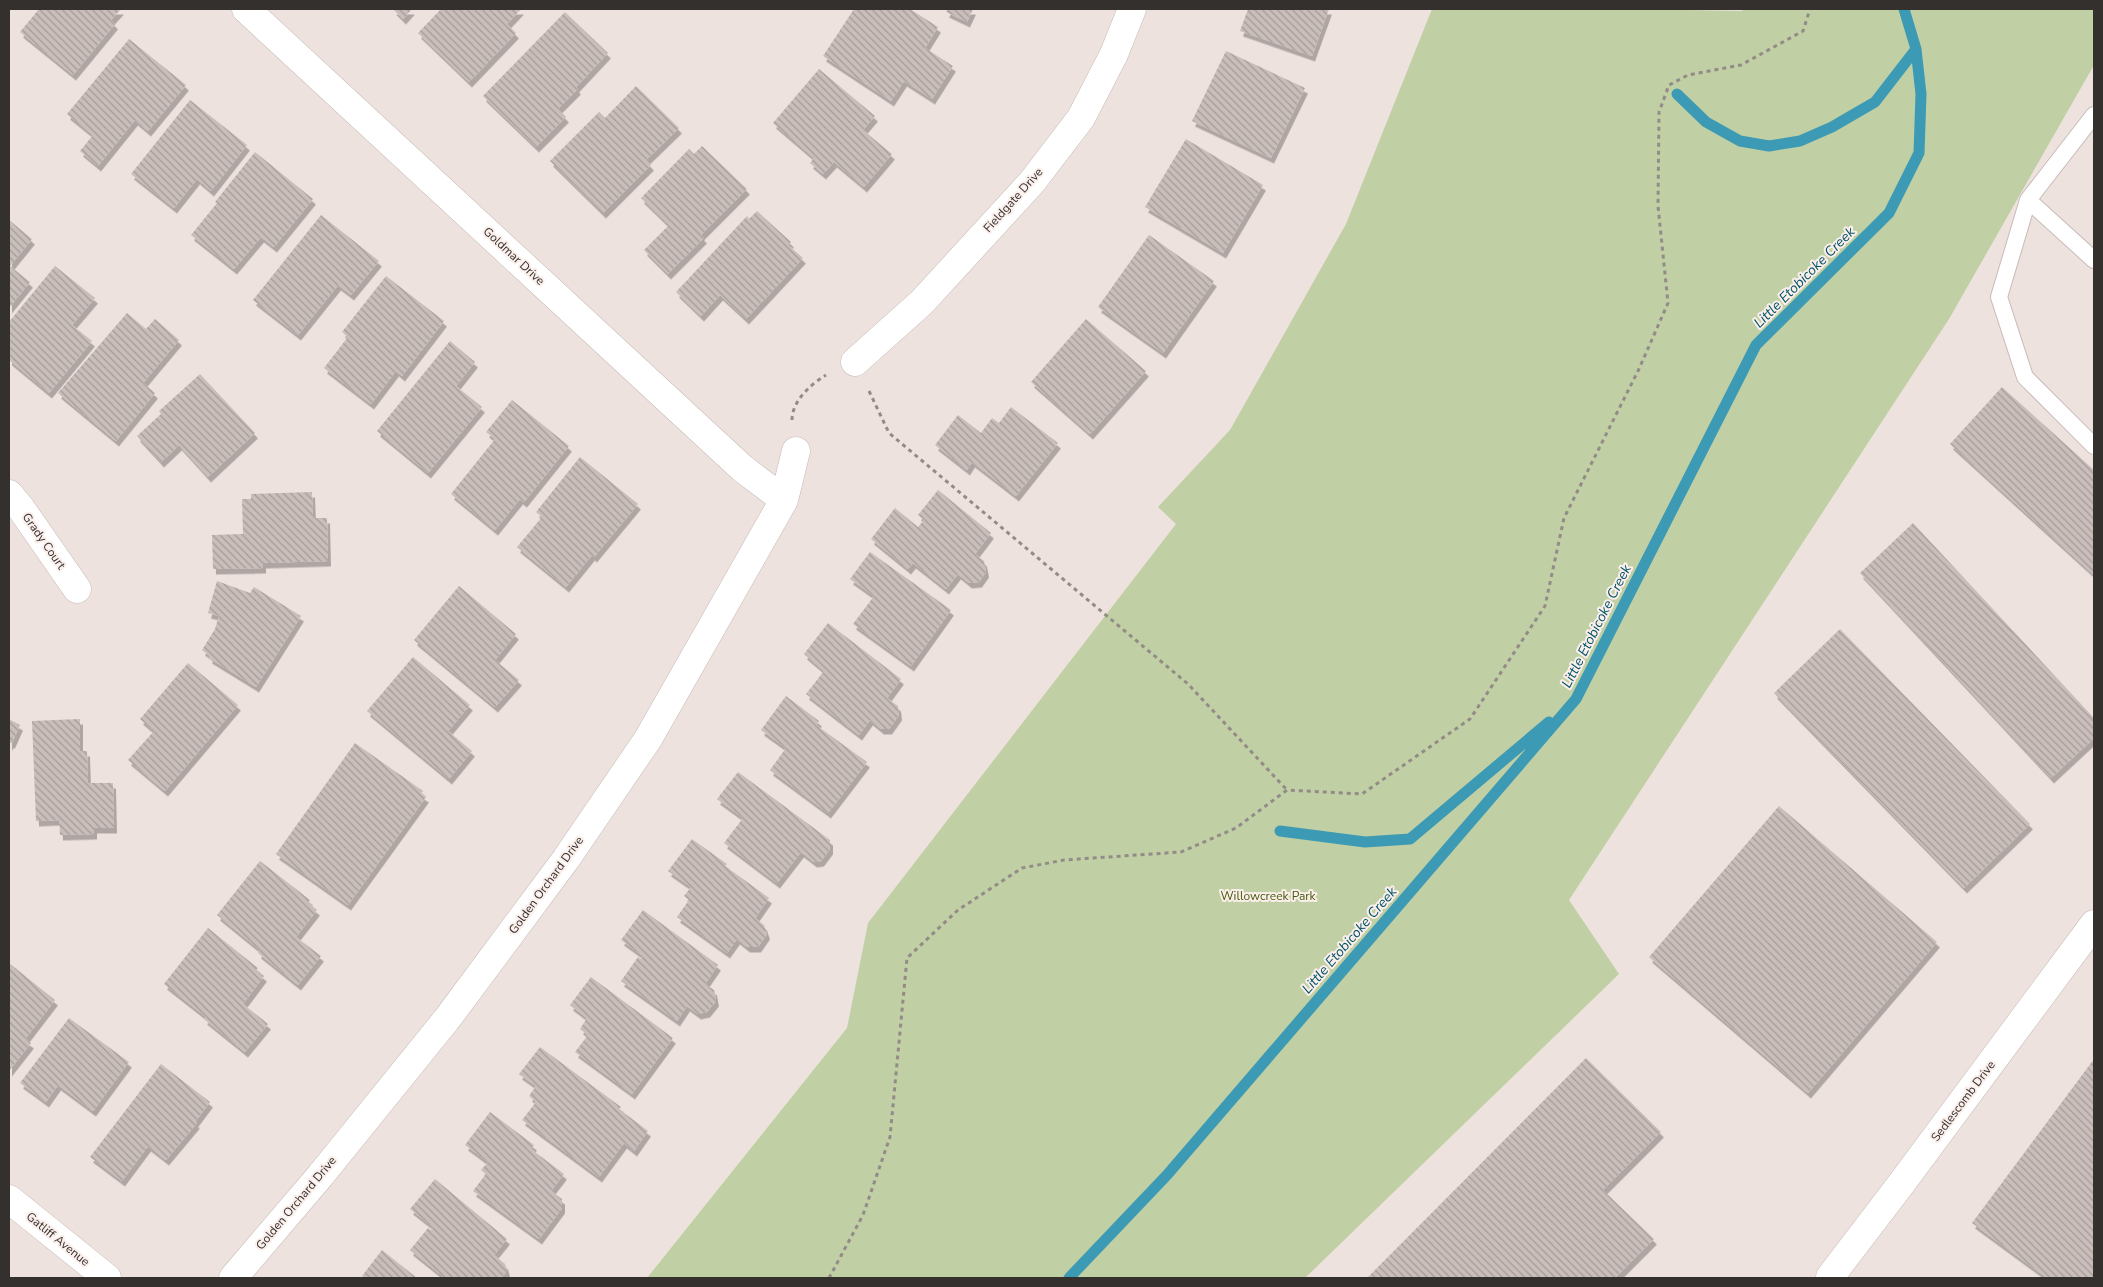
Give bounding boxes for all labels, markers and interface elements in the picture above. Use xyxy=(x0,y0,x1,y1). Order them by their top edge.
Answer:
street label: Fieldgate Drive xyxy=(980,164,1046,236)
water label: Little Etobicoke Creek xyxy=(1750,222,1860,332)
street label: Goldmar Drive xyxy=(480,223,548,289)
street label: Grady Court xyxy=(19,510,70,573)
water label: Little Etobicoke Creek xyxy=(1557,560,1636,691)
street label: Golden Orchard Drive xyxy=(505,833,587,937)
water label: Little Etobicoke Creek xyxy=(1298,882,1402,998)
park label: Willowcreek Park xyxy=(1220,888,1317,904)
street label: Sedlescomb Drive xyxy=(1927,1057,1999,1145)
street label: Golden Orchard Drive xyxy=(252,1153,340,1253)
street label: Gatliff Avenue xyxy=(23,1208,93,1270)

